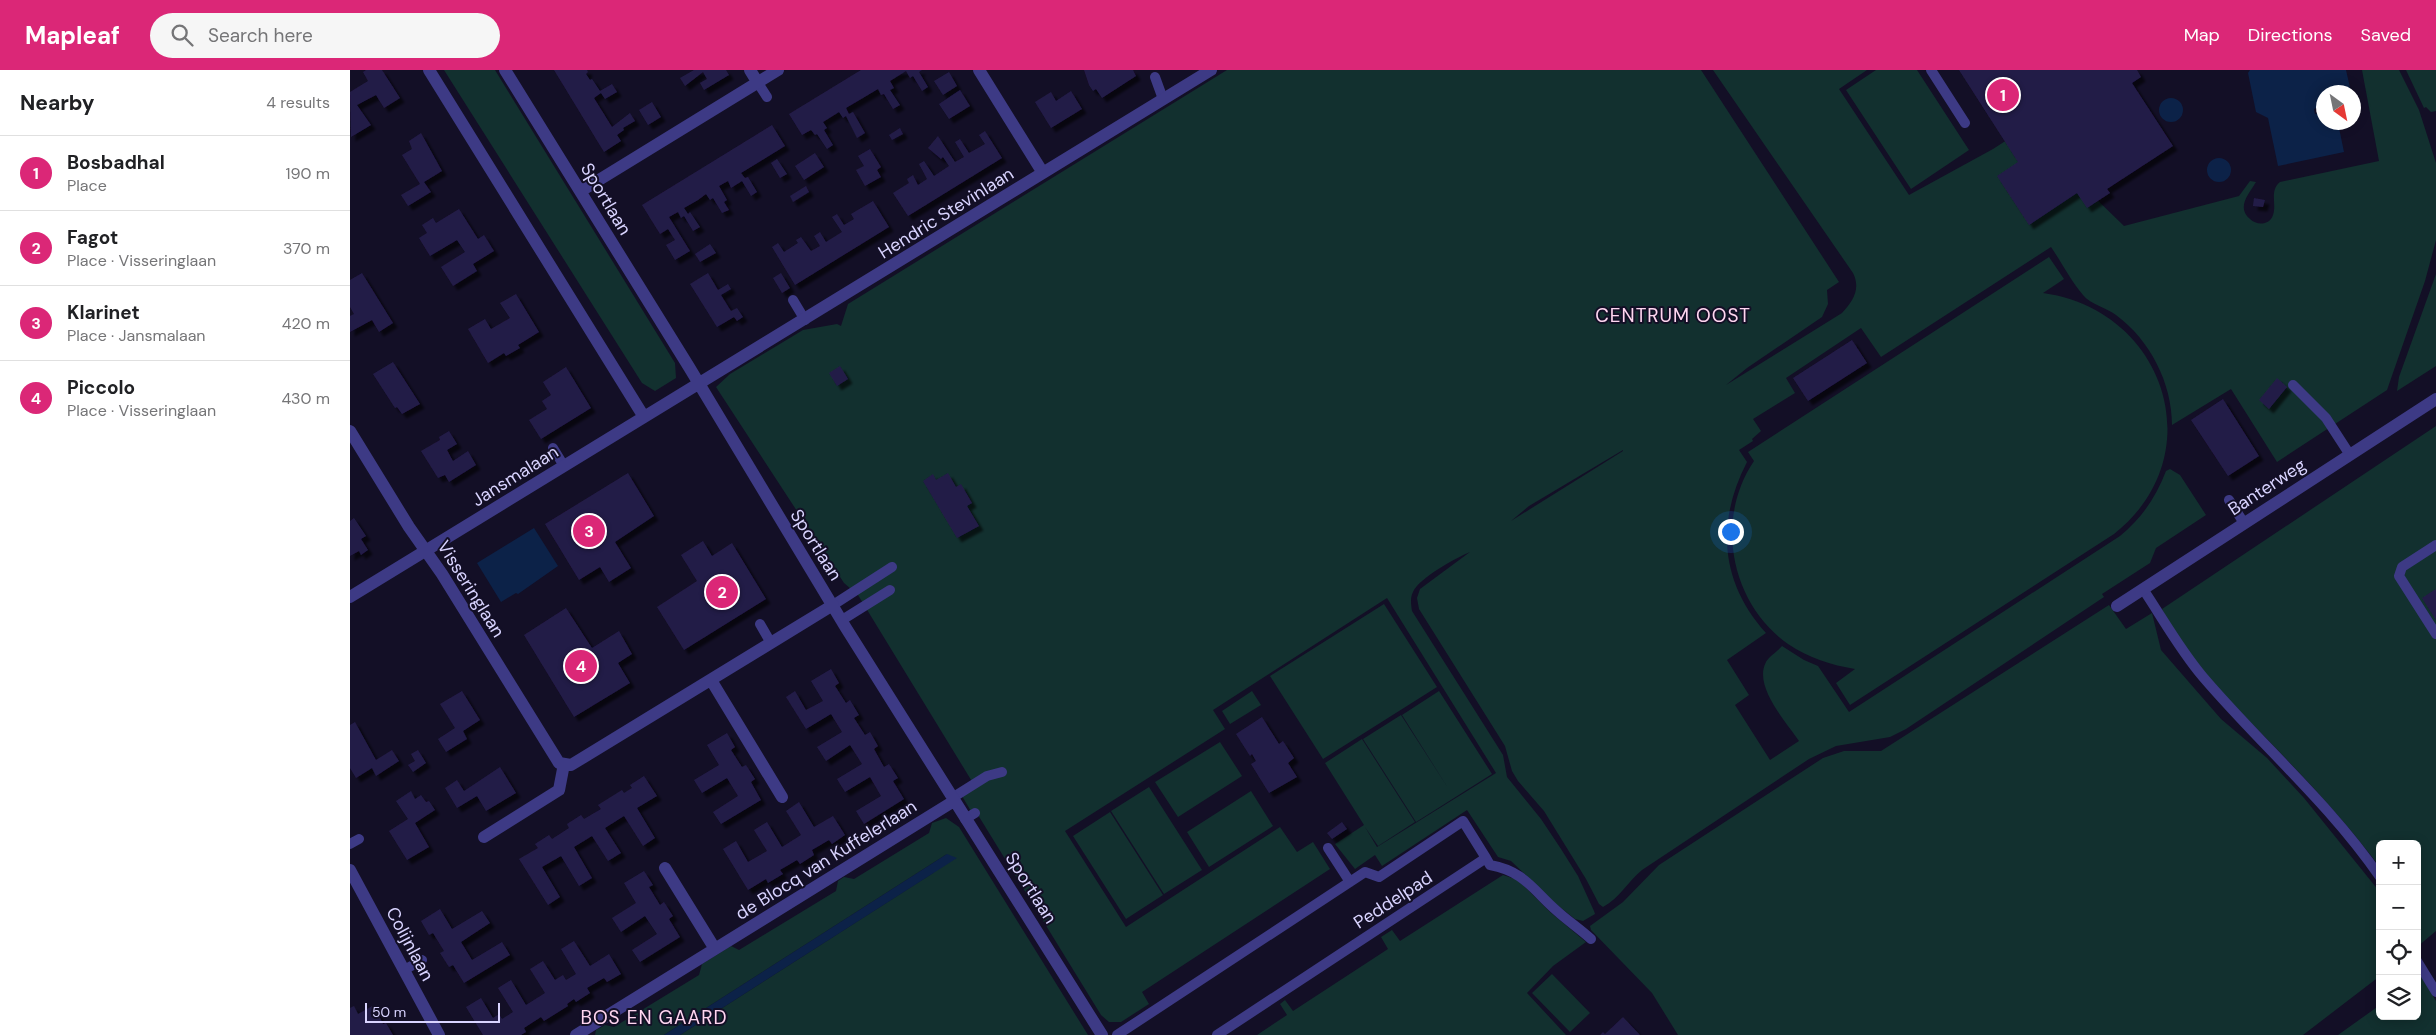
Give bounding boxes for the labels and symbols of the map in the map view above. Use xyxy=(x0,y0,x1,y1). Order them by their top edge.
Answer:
pin: 1 xyxy=(1987,76,2019,114)
north arrow xyxy=(2316,85,2361,130)
street label: Sportlaan xyxy=(575,159,637,239)
street label: Hendric Stevinlaan xyxy=(874,162,1018,264)
district label: CENTRUM OOST xyxy=(1595,303,1751,328)
street label: Jansmalaan xyxy=(467,440,563,512)
street label: Banterweg xyxy=(2223,453,2311,521)
street label: Sportlaan xyxy=(785,505,847,585)
pin: 3 xyxy=(573,512,605,550)
your location xyxy=(1718,519,1744,545)
street label: Visseringlaan xyxy=(432,536,510,642)
pin: 2 xyxy=(706,573,738,611)
pin: 4 xyxy=(565,647,597,685)
street label: de Blocq van Kuffelerlaan xyxy=(731,794,921,926)
street label: Sportlaan xyxy=(1000,848,1062,928)
street label: Peddelpad xyxy=(1349,866,1437,934)
street label: Colijnlaan xyxy=(380,903,440,985)
scale bar xyxy=(365,1000,500,1023)
district label: BOS EN GAARD xyxy=(580,1005,728,1030)

